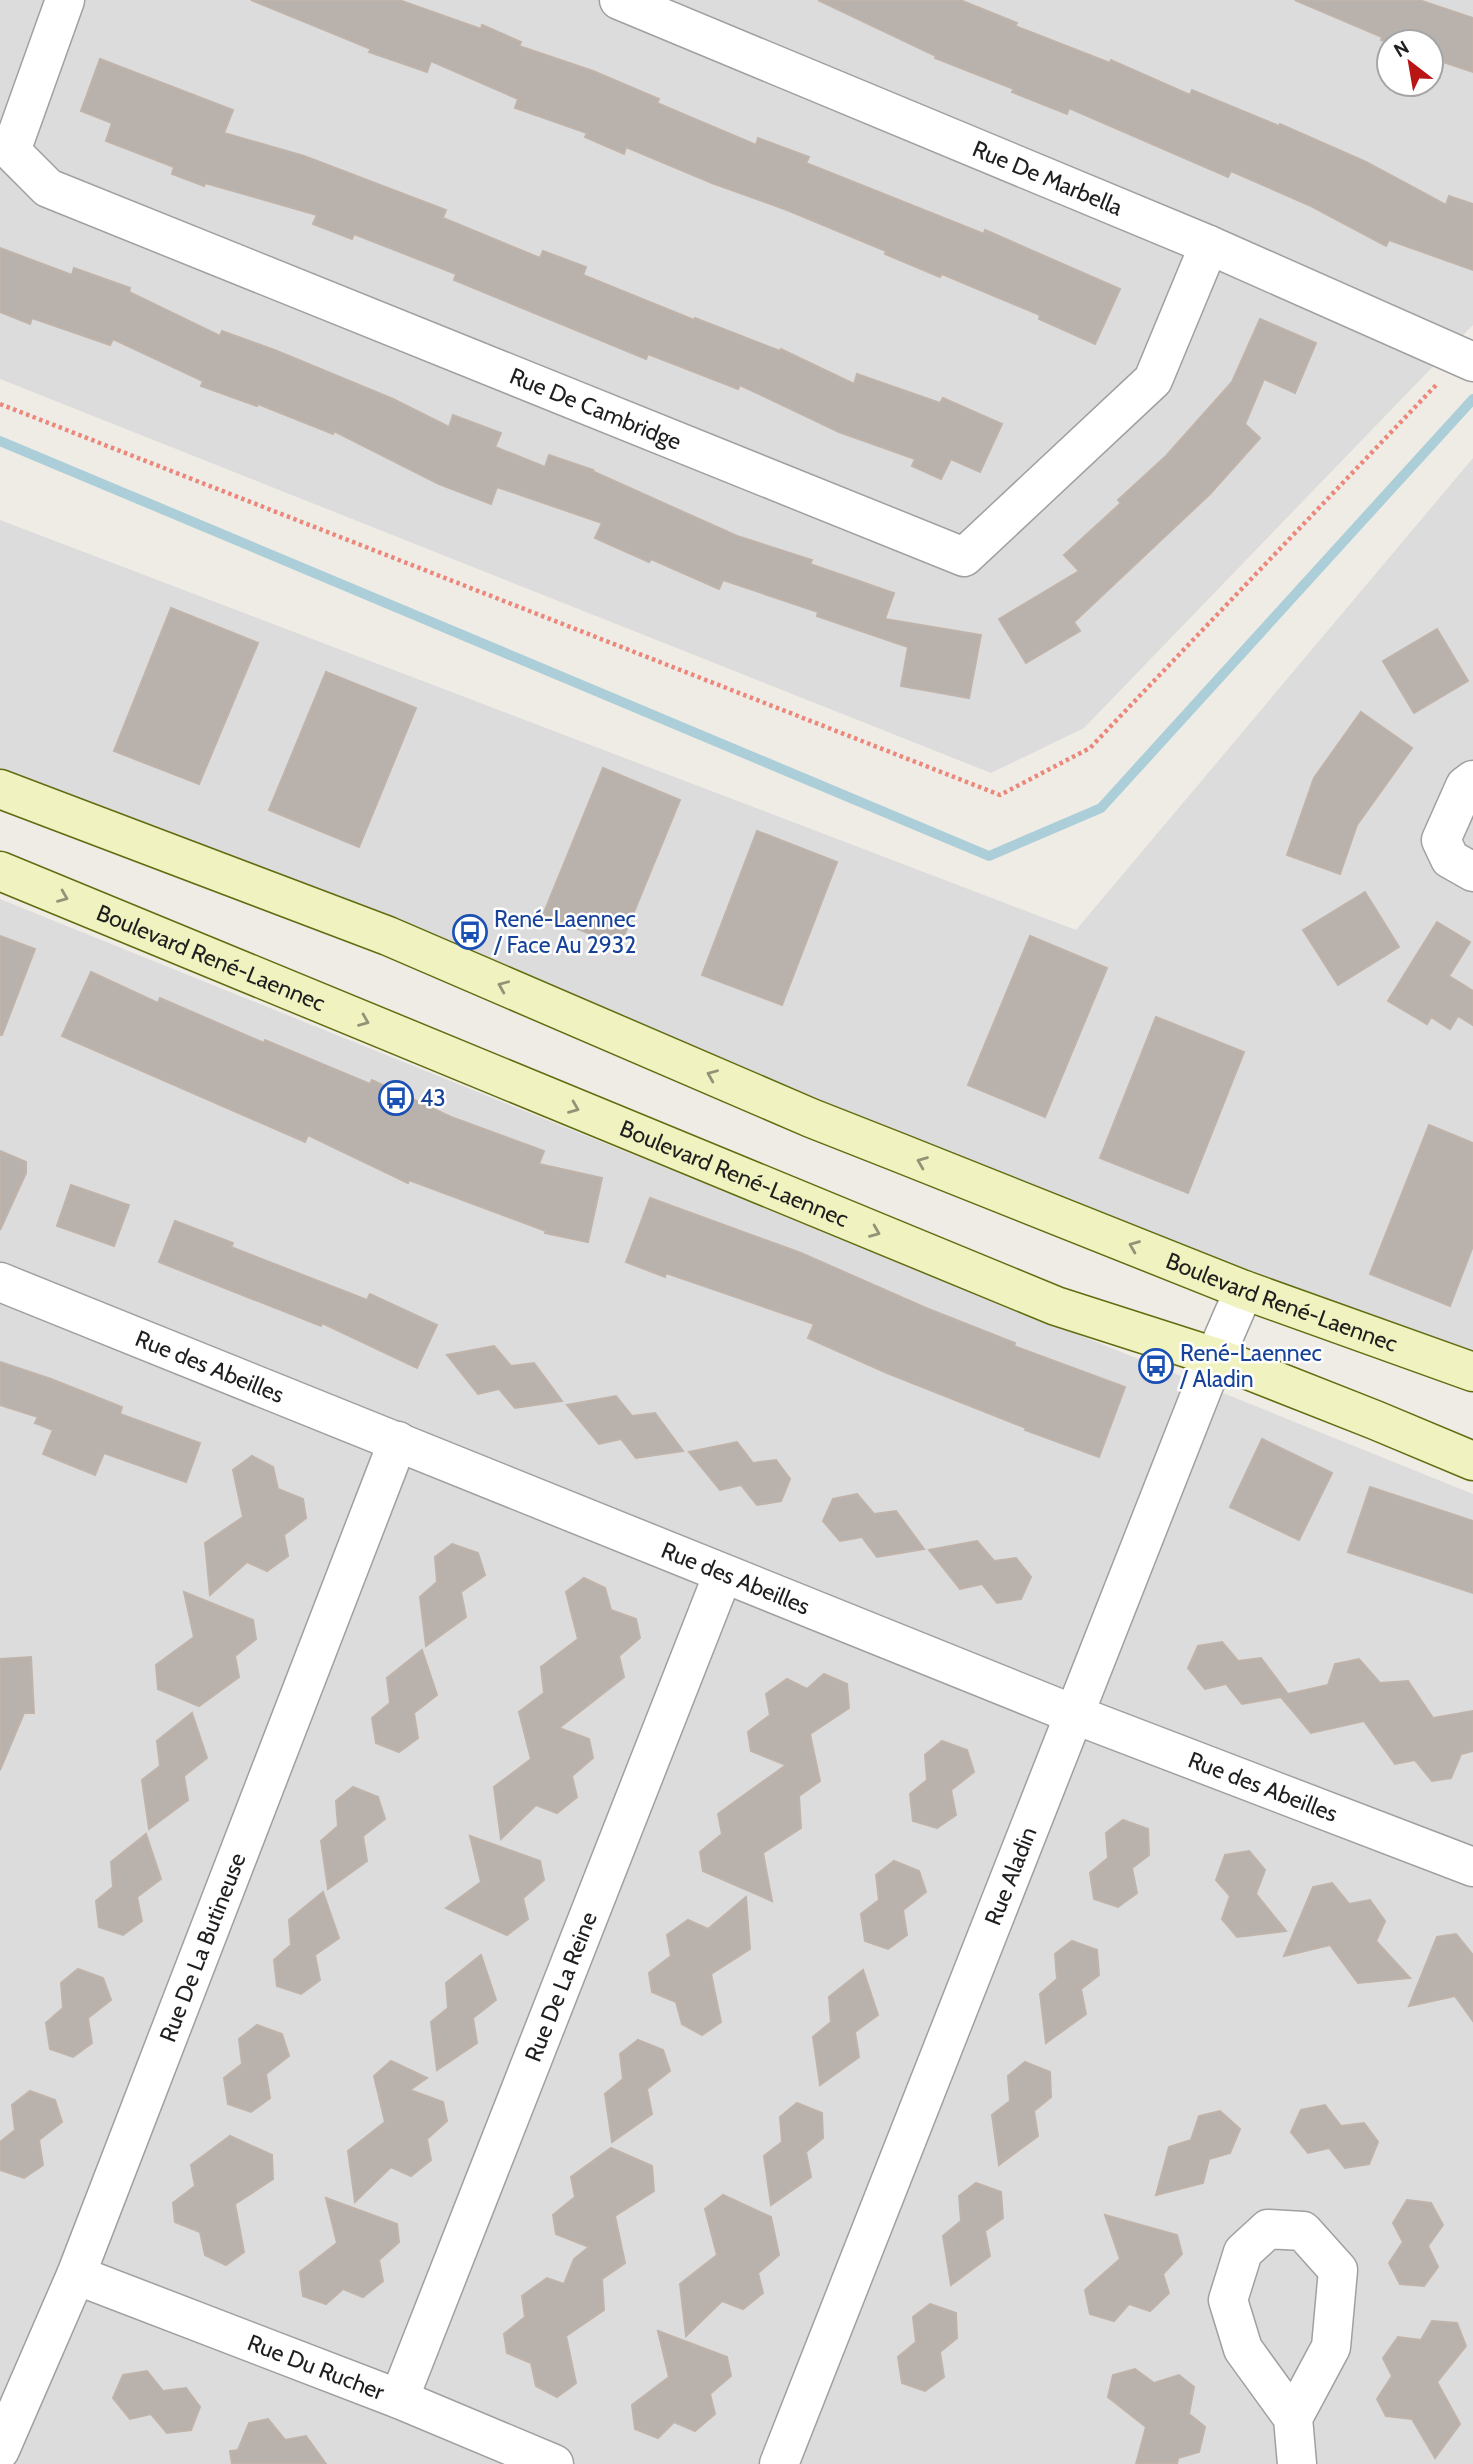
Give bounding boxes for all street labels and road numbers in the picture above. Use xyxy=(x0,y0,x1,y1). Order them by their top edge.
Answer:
street label: Rue De Marbella xyxy=(968,134,1127,221)
street label: Rue De Cambridge xyxy=(506,361,686,456)
street label: Boulevard René-Laennec xyxy=(92,898,329,1017)
street label: Boulevard René-Laennec xyxy=(616,1114,853,1233)
street label: Boulevard René-Laennec xyxy=(1162,1246,1401,1358)
street label: Rue des Abeilles xyxy=(131,1324,288,1409)
street label: Rue des Abeilles xyxy=(657,1536,814,1621)
street label: Rue des Abeilles xyxy=(1184,1745,1341,1828)
street label: Rue Aladin xyxy=(979,1823,1043,1929)
street label: Rue De La Butineuse xyxy=(153,1849,252,2046)
street label: Rue De La Reine xyxy=(519,1907,603,2066)
street label: Rue Du Rucher xyxy=(244,2328,389,2406)

